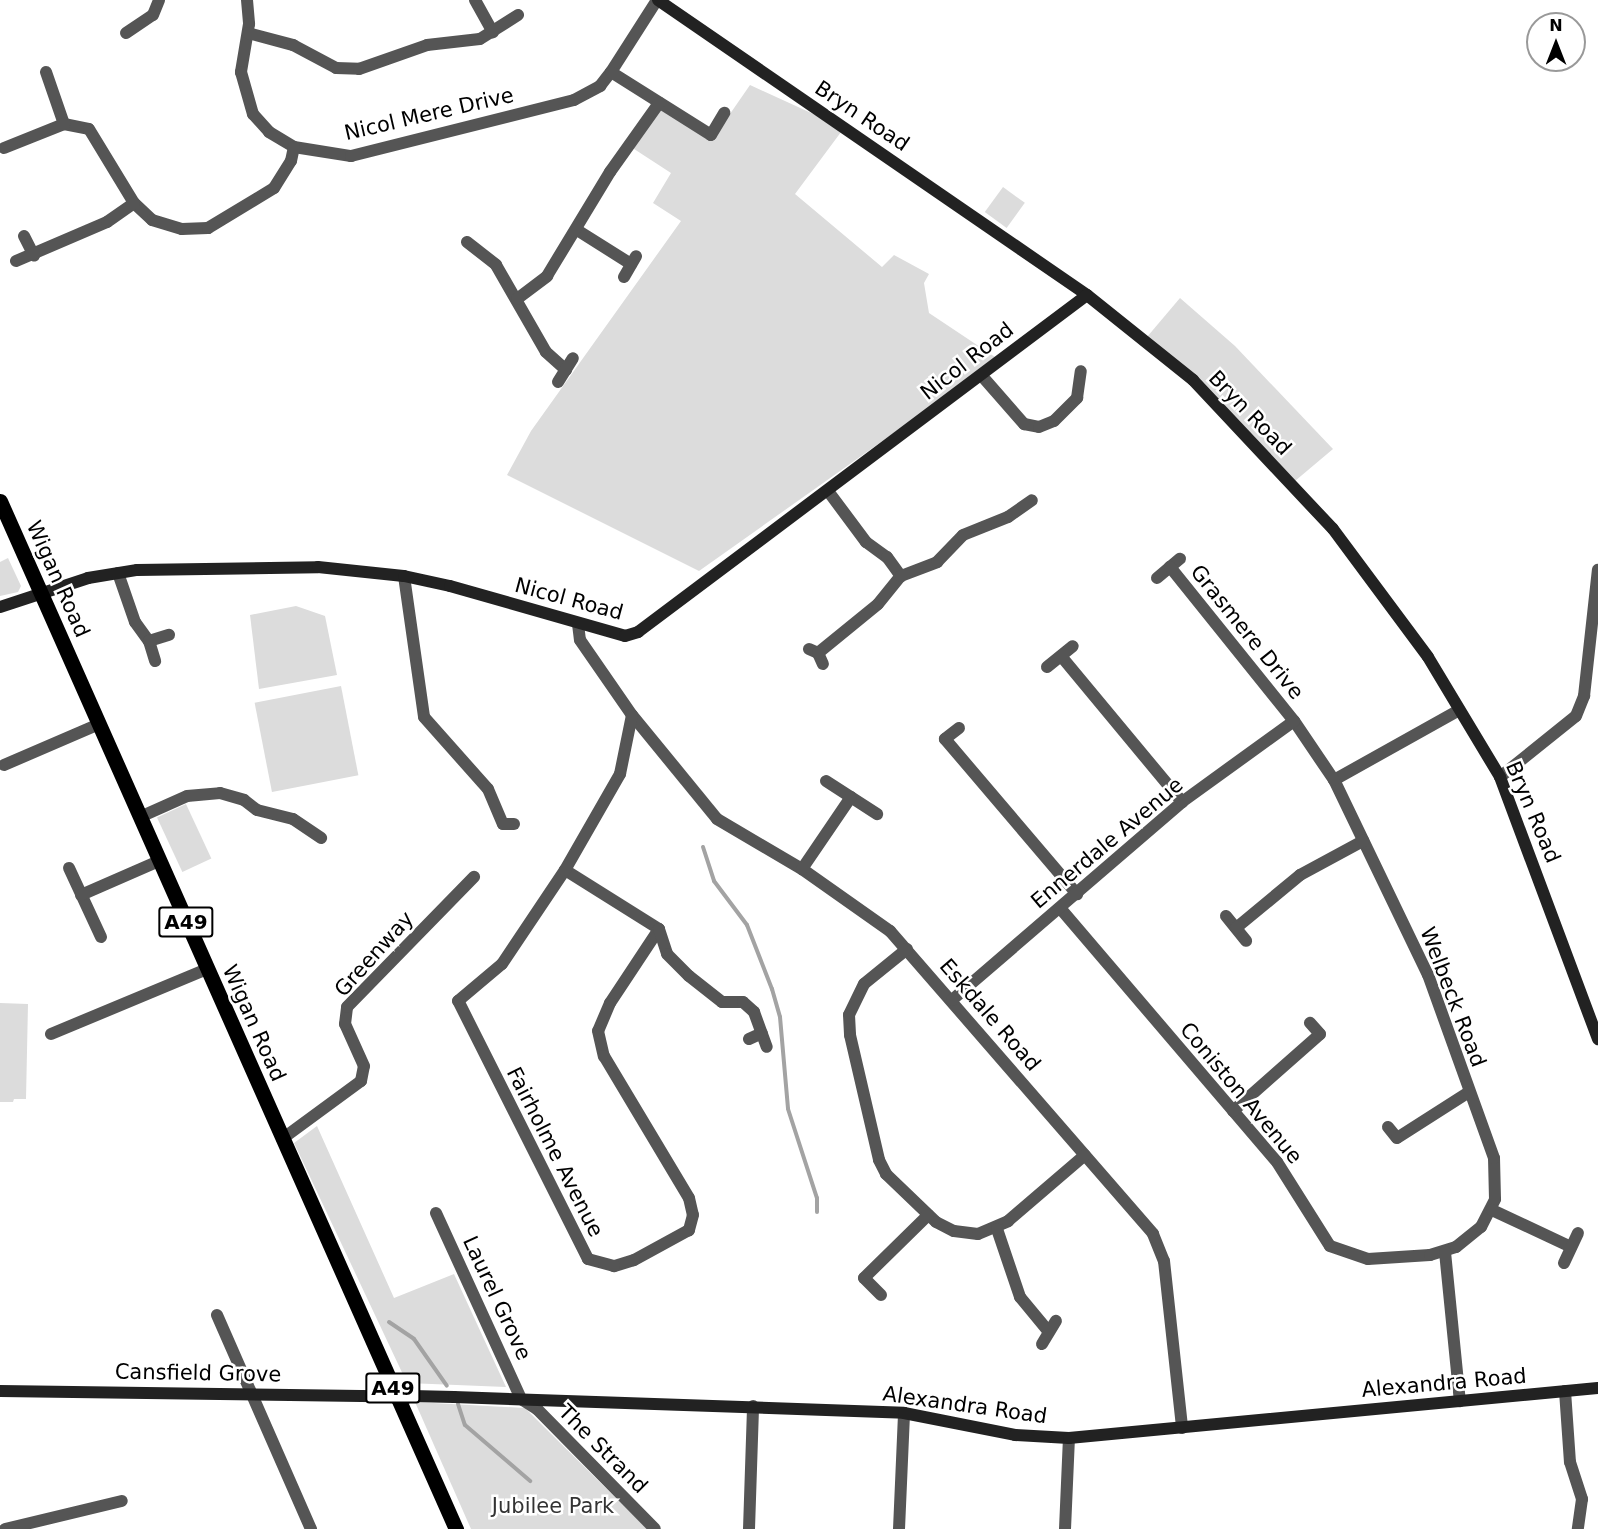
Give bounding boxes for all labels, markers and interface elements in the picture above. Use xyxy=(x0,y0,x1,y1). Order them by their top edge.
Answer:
north arrow xyxy=(1526,12,1586,72)
text: N xyxy=(1549,16,1563,35)
street label: Bryn Road xyxy=(810,75,914,157)
street label: Nicol Mere Drive xyxy=(342,82,516,146)
street label: Nicol Road xyxy=(915,317,1019,405)
street label: Bryn Road xyxy=(1203,365,1297,461)
street label: Wigan Road xyxy=(21,517,95,641)
street label: Grasmere Drive xyxy=(1185,560,1309,704)
street label: Nicol Road xyxy=(512,572,626,626)
street label: Bryn Road xyxy=(1500,757,1566,867)
street label: Ennerdale Avenue xyxy=(1026,772,1188,914)
road number: A49 xyxy=(158,905,214,939)
street label: Greenway xyxy=(329,906,419,1002)
street label: Welbeck Road xyxy=(1415,924,1491,1070)
street label: Eskdale Road xyxy=(934,954,1046,1076)
street label: Wigan Road xyxy=(217,961,291,1085)
street label: Coniston Avenue xyxy=(1175,1017,1307,1169)
street label: Fairholme Avenue xyxy=(501,1063,609,1241)
street label: Laurel Grove xyxy=(457,1232,537,1364)
street label: Cansfield Grove xyxy=(115,1359,281,1387)
street label: Alexandra Road xyxy=(1360,1363,1528,1403)
road number: A49 xyxy=(364,1371,422,1405)
street label: Alexandra Road xyxy=(881,1381,1049,1429)
street label: The Strand xyxy=(553,1399,653,1499)
park label: Jubilee Park xyxy=(492,1493,614,1519)

